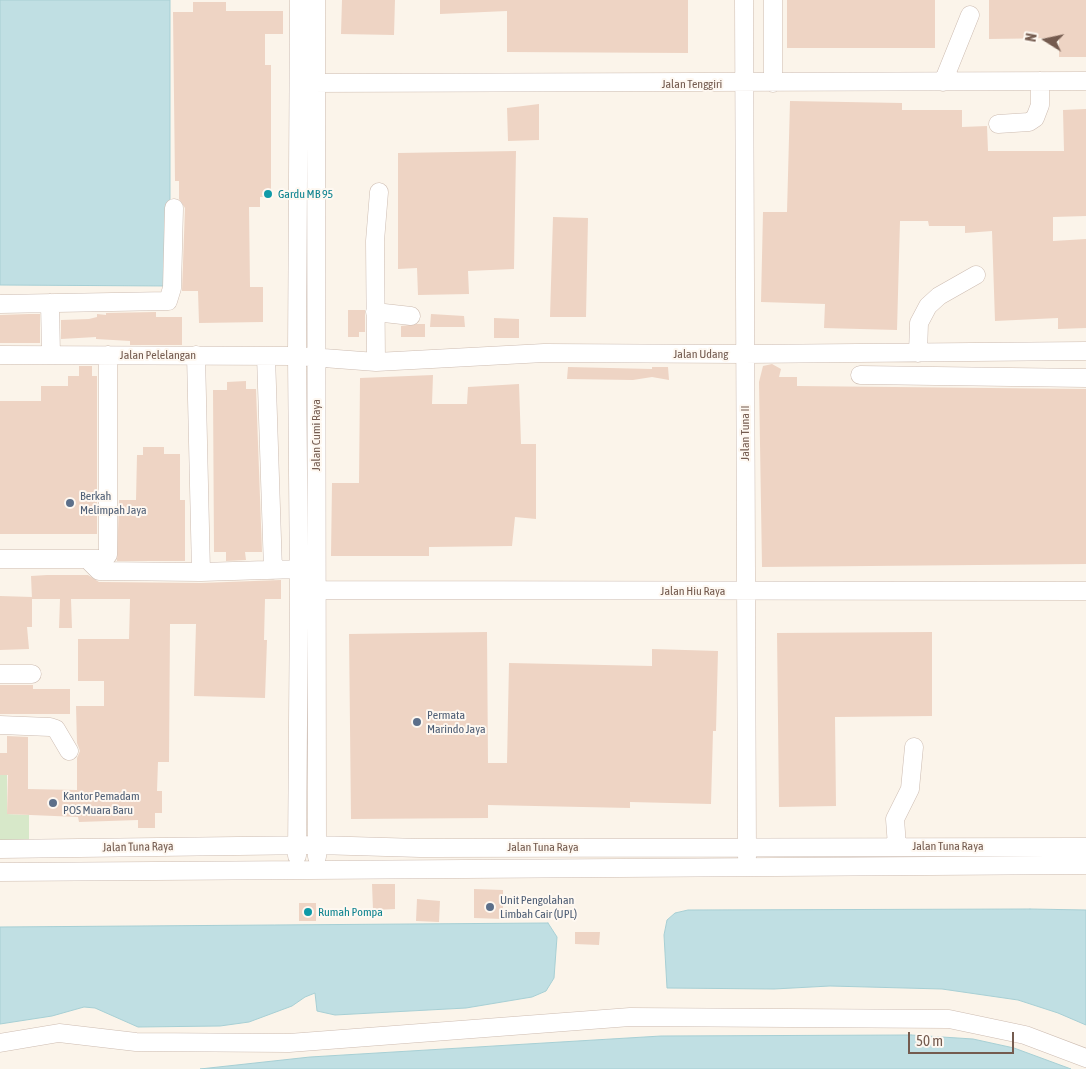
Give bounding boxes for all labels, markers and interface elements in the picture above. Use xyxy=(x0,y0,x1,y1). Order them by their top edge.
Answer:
north arrow xyxy=(1021,15,1071,65)
text: N xyxy=(1023,32,1040,43)
street label: Jalan Tenggiri xyxy=(662,77,722,91)
place label: Gardu MB 95 xyxy=(278,187,333,201)
marker: Gardu MB 95 xyxy=(262,188,274,200)
street label: Jalan Udang xyxy=(674,347,728,361)
street label: Jalan Pelelangan xyxy=(120,348,196,362)
street label: Jalan Cumi Raya xyxy=(309,399,323,471)
street label: Jalan Tuna II xyxy=(738,405,752,461)
place label: Berkah Melimpah Jaya xyxy=(80,489,147,517)
marker: Berkah Melimpah Jaya xyxy=(64,497,76,509)
street label: Jalan Hiu Raya xyxy=(661,584,725,598)
place label: Permata Marindo Jaya xyxy=(427,708,486,736)
marker: Permata Marindo Jaya xyxy=(411,716,423,728)
place label: Kantor Pemadam POS Muara Baru xyxy=(63,789,140,817)
marker: Kantor Pemadam POS Muara Baru xyxy=(47,797,59,809)
street label: Jalan Tuna Raya xyxy=(102,839,174,855)
street label: Jalan Tuna Raya xyxy=(912,839,984,853)
street label: Jalan Tuna Raya xyxy=(507,840,579,854)
place label: Unit Pengolahan Limbah Cair (UPL) xyxy=(500,893,577,921)
marker: Unit Pengolahan Limbah Cair (UPL) xyxy=(484,901,496,913)
place label: Rumah Pompa xyxy=(318,905,383,919)
marker: Rumah Pompa xyxy=(302,906,314,918)
scale bar xyxy=(911,1022,1017,1054)
text: 50 m xyxy=(916,1032,943,1049)

